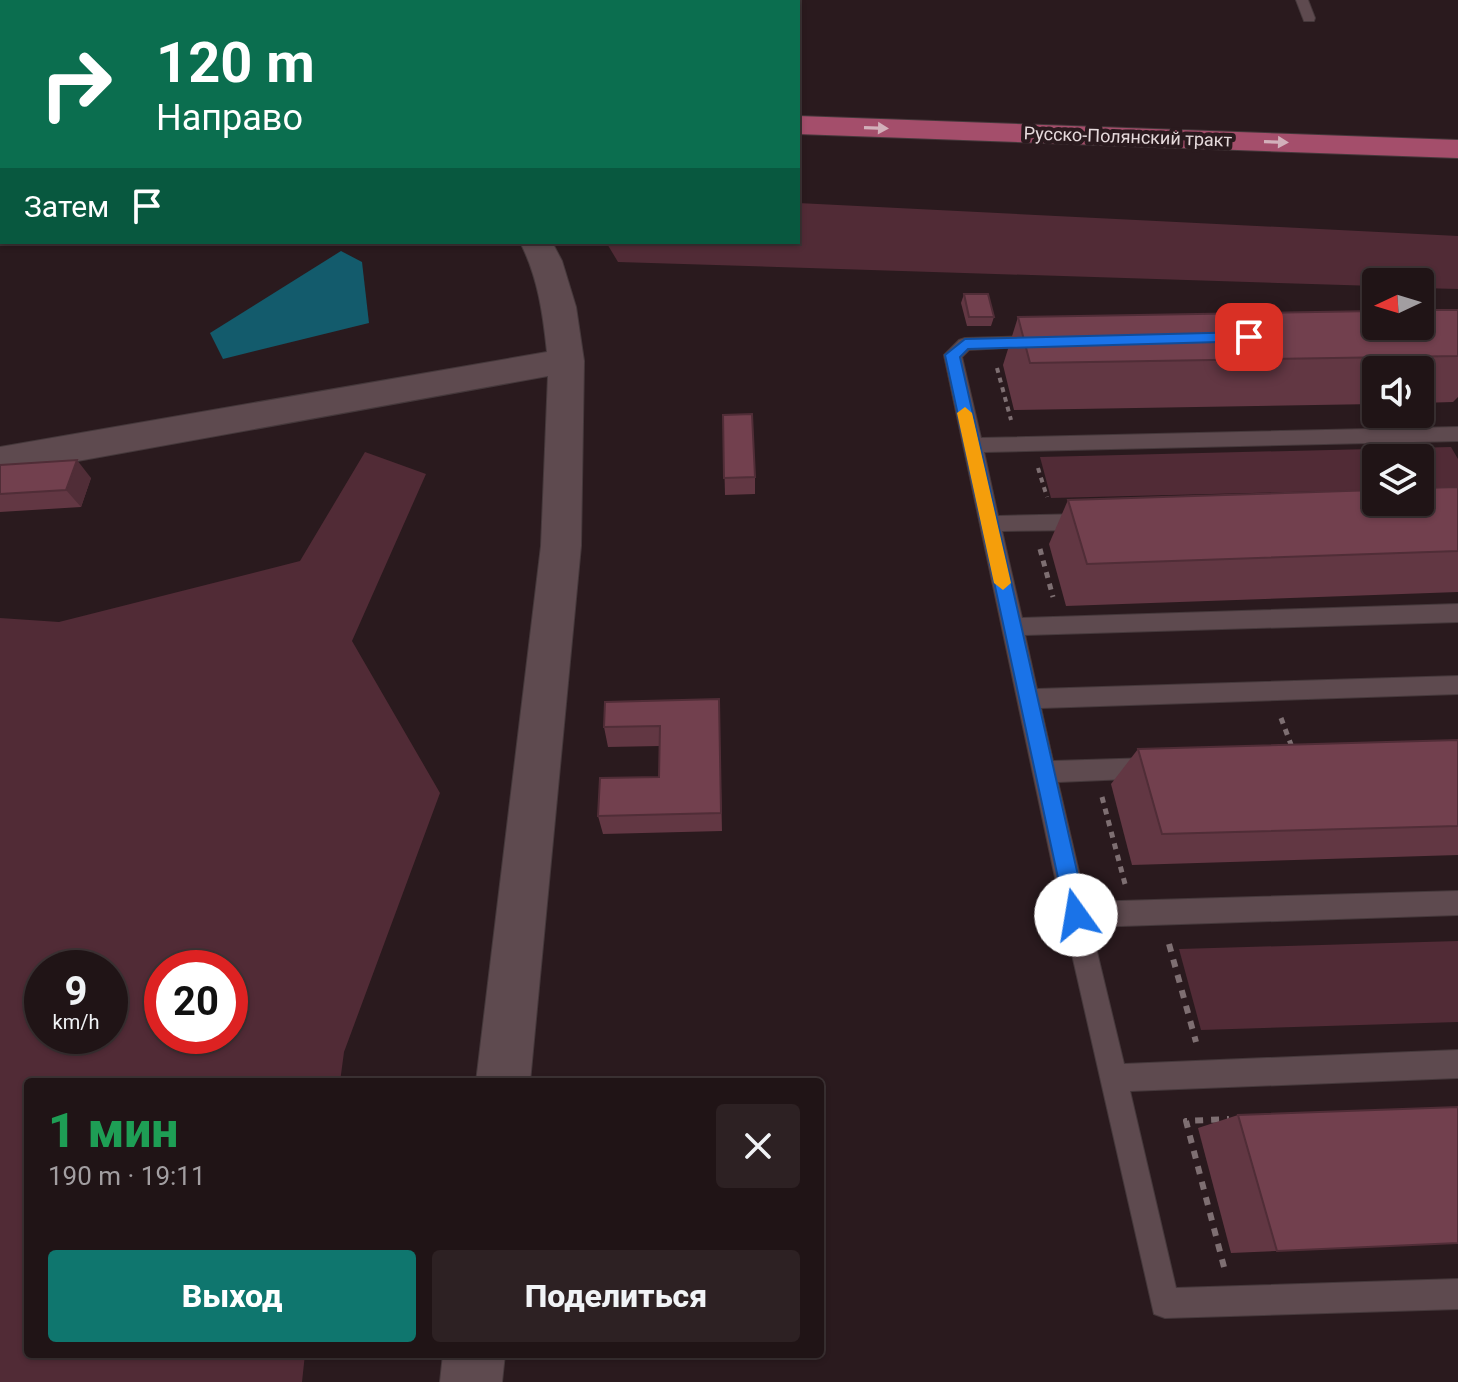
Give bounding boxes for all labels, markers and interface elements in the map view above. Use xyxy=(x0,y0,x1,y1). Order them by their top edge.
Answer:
text: 120 m xyxy=(156,30,315,96)
icon: right xyxy=(24,32,128,136)
text: Направо xyxy=(156,97,303,139)
one-way arrow xyxy=(864,122,889,135)
street label: Русско-Полянский тракт xyxy=(1023,122,1233,151)
one-way arrow xyxy=(1264,136,1289,149)
icon: arrive xyxy=(125,184,169,228)
text: Затем xyxy=(24,189,109,224)
north arrow xyxy=(1362,268,1434,340)
map controls xyxy=(1362,268,1434,516)
pin xyxy=(1215,303,1283,371)
icon: arrive xyxy=(1227,315,1271,359)
button: sound xyxy=(1362,356,1434,428)
button: layers xyxy=(1362,444,1434,516)
position arrow xyxy=(1034,873,1118,957)
speed limit sign: 20 xyxy=(144,950,248,1054)
text: 9 xyxy=(65,968,87,1015)
text: km/h xyxy=(53,1010,99,1034)
text: 1 мин xyxy=(48,1102,178,1159)
button: close xyxy=(716,1104,800,1188)
text: 190 m · 19:11 xyxy=(48,1161,206,1191)
button: Выход xyxy=(48,1250,416,1342)
button: Поделиться xyxy=(432,1250,800,1342)

